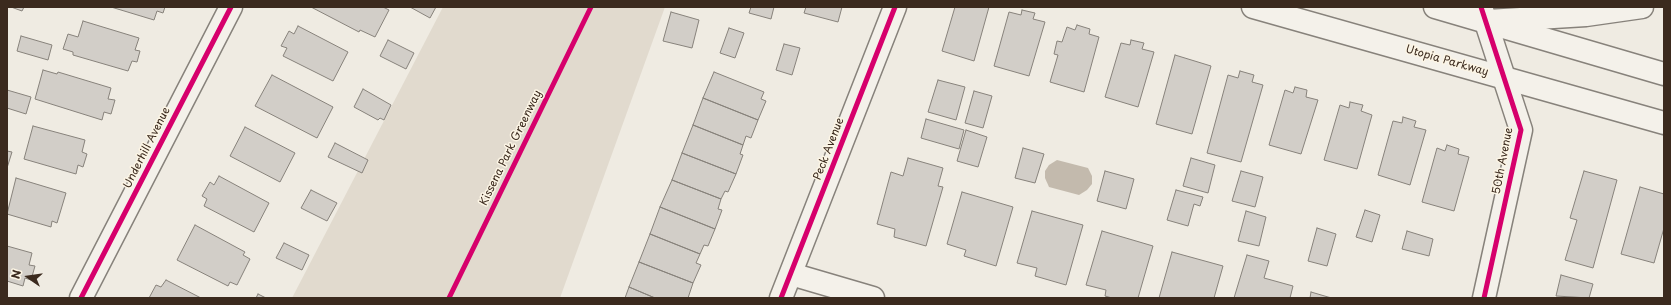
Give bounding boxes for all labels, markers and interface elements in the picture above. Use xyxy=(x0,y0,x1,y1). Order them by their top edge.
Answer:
street label: Utopia Parkway xyxy=(1404,43,1490,79)
street label: Kissena Park Greenway xyxy=(477,88,545,208)
street label: Underhill Avenue xyxy=(121,105,173,191)
street label: Peck Avenue xyxy=(811,116,847,182)
street label: 50th Avenue xyxy=(1490,127,1516,195)
north arrow xyxy=(8,257,48,297)
text: N xyxy=(7,268,25,280)

